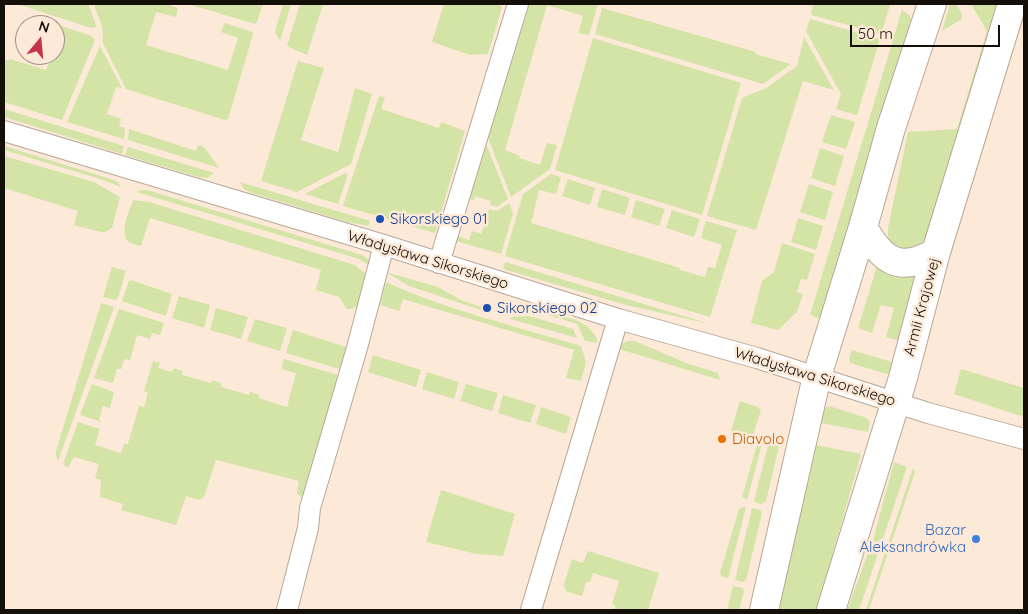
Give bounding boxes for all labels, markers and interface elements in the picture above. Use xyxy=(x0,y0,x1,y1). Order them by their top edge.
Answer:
north arrow xyxy=(15,15,65,65)
scale bar xyxy=(853,15,1003,47)
text: N xyxy=(37,16,52,37)
text: 50 m xyxy=(858,24,893,43)
place label: Sikorskiego 01 xyxy=(390,210,488,228)
marker: Sikorskiego 01 xyxy=(374,213,386,225)
street label: Władysława Sikorskiego xyxy=(345,227,511,293)
street label: Armii Krajowej xyxy=(900,256,944,358)
place label: Sikorskiego 02 xyxy=(497,299,597,317)
marker: Sikorskiego 02 xyxy=(481,302,493,314)
street label: Władysława Sikorskiego xyxy=(732,344,898,410)
place label: Diavolo xyxy=(732,430,784,448)
marker: Diavolo xyxy=(716,433,728,445)
place label: Bazar Aleksandrówka xyxy=(859,521,966,556)
marker: Bazar Aleksandrówka xyxy=(970,533,982,545)

